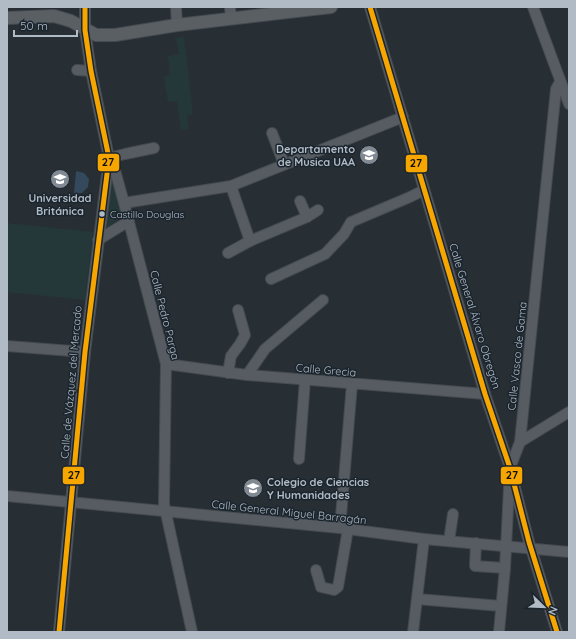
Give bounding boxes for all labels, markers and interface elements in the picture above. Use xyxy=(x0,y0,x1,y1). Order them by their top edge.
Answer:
scale bar xyxy=(14,12,77,38)
text: 50 m xyxy=(20,18,48,33)
place label: Departamento de Musica UAA xyxy=(276,142,355,169)
school or university icon: Departamento de Musica UAA xyxy=(358,144,380,166)
line badge: 27 xyxy=(97,153,120,172)
line badge: 27 xyxy=(405,154,428,173)
text: 27 xyxy=(102,155,114,169)
text: 27 xyxy=(410,156,422,170)
school or university icon: Universidad Británica xyxy=(49,168,71,190)
place label: Universidad Británica xyxy=(29,191,92,218)
place label: Castillo Douglas xyxy=(110,208,185,221)
marker: Castillo Douglas xyxy=(97,209,107,219)
street label: Calle General Álvaro Obregón xyxy=(446,242,504,390)
street label: Calle Pedro Parga xyxy=(147,269,183,361)
street label: Calle Vasco de Gama xyxy=(504,301,530,411)
street label: Calle de Vázquez del Mercado xyxy=(57,304,85,459)
street label: Calle Grecia xyxy=(295,360,357,380)
line badge: 27 xyxy=(62,466,85,485)
line badge: 27 xyxy=(500,466,523,485)
text: 27 xyxy=(68,468,80,482)
text: 27 xyxy=(506,468,518,482)
place label: Colegio de Ciencias Y Humanidades xyxy=(267,475,369,502)
school or university icon: Colegio de Ciencias Y Humanidades xyxy=(242,477,264,499)
street label: Calle General Miguel Barragán xyxy=(211,497,367,527)
north arrow xyxy=(524,587,564,627)
text: N xyxy=(545,604,561,617)

